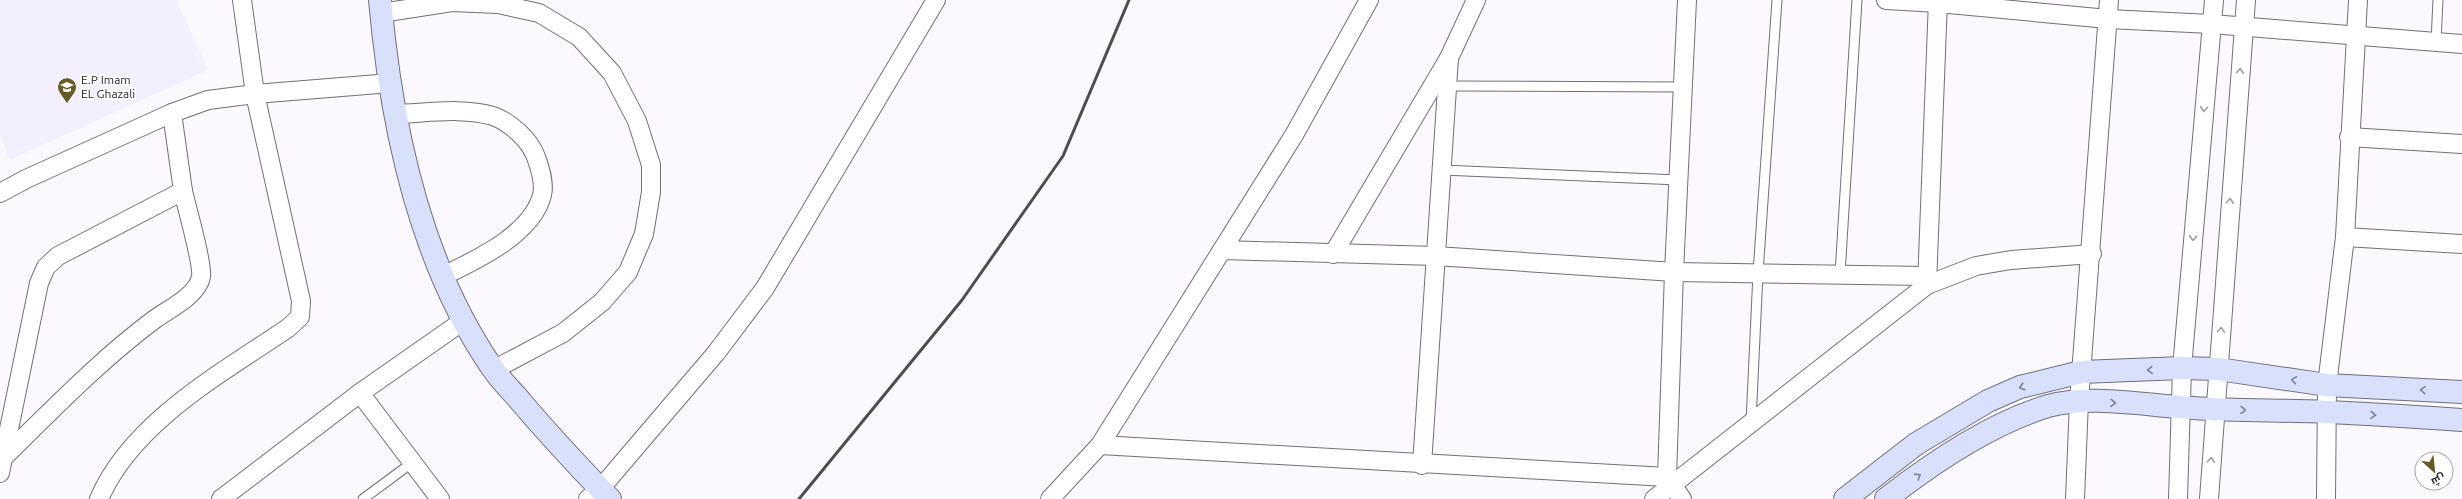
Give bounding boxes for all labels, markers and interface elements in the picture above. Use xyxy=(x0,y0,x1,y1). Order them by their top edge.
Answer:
one-way arrow xyxy=(2236,68,2245,74)
place label: E.P Imam EL Ghazali xyxy=(81,73,135,100)
school or university icon: E.P Imam EL Ghazali xyxy=(56,76,78,104)
one-way arrow xyxy=(2200,106,2209,112)
one-way arrow xyxy=(2226,198,2235,204)
one-way arrow xyxy=(2189,235,2198,241)
one-way arrow xyxy=(2216,327,2225,333)
one-way arrow xyxy=(2147,365,2153,374)
one-way arrow xyxy=(2290,376,2297,385)
one-way arrow xyxy=(2019,382,2026,391)
one-way arrow xyxy=(2420,385,2426,394)
one-way arrow xyxy=(2110,399,2116,408)
one-way arrow xyxy=(2240,406,2246,414)
one-way arrow xyxy=(2370,410,2376,419)
north arrow xyxy=(2414,451,2454,491)
one-way arrow xyxy=(2207,457,2216,463)
text: ش xyxy=(2429,470,2448,488)
one-way arrow xyxy=(1914,473,1921,481)

